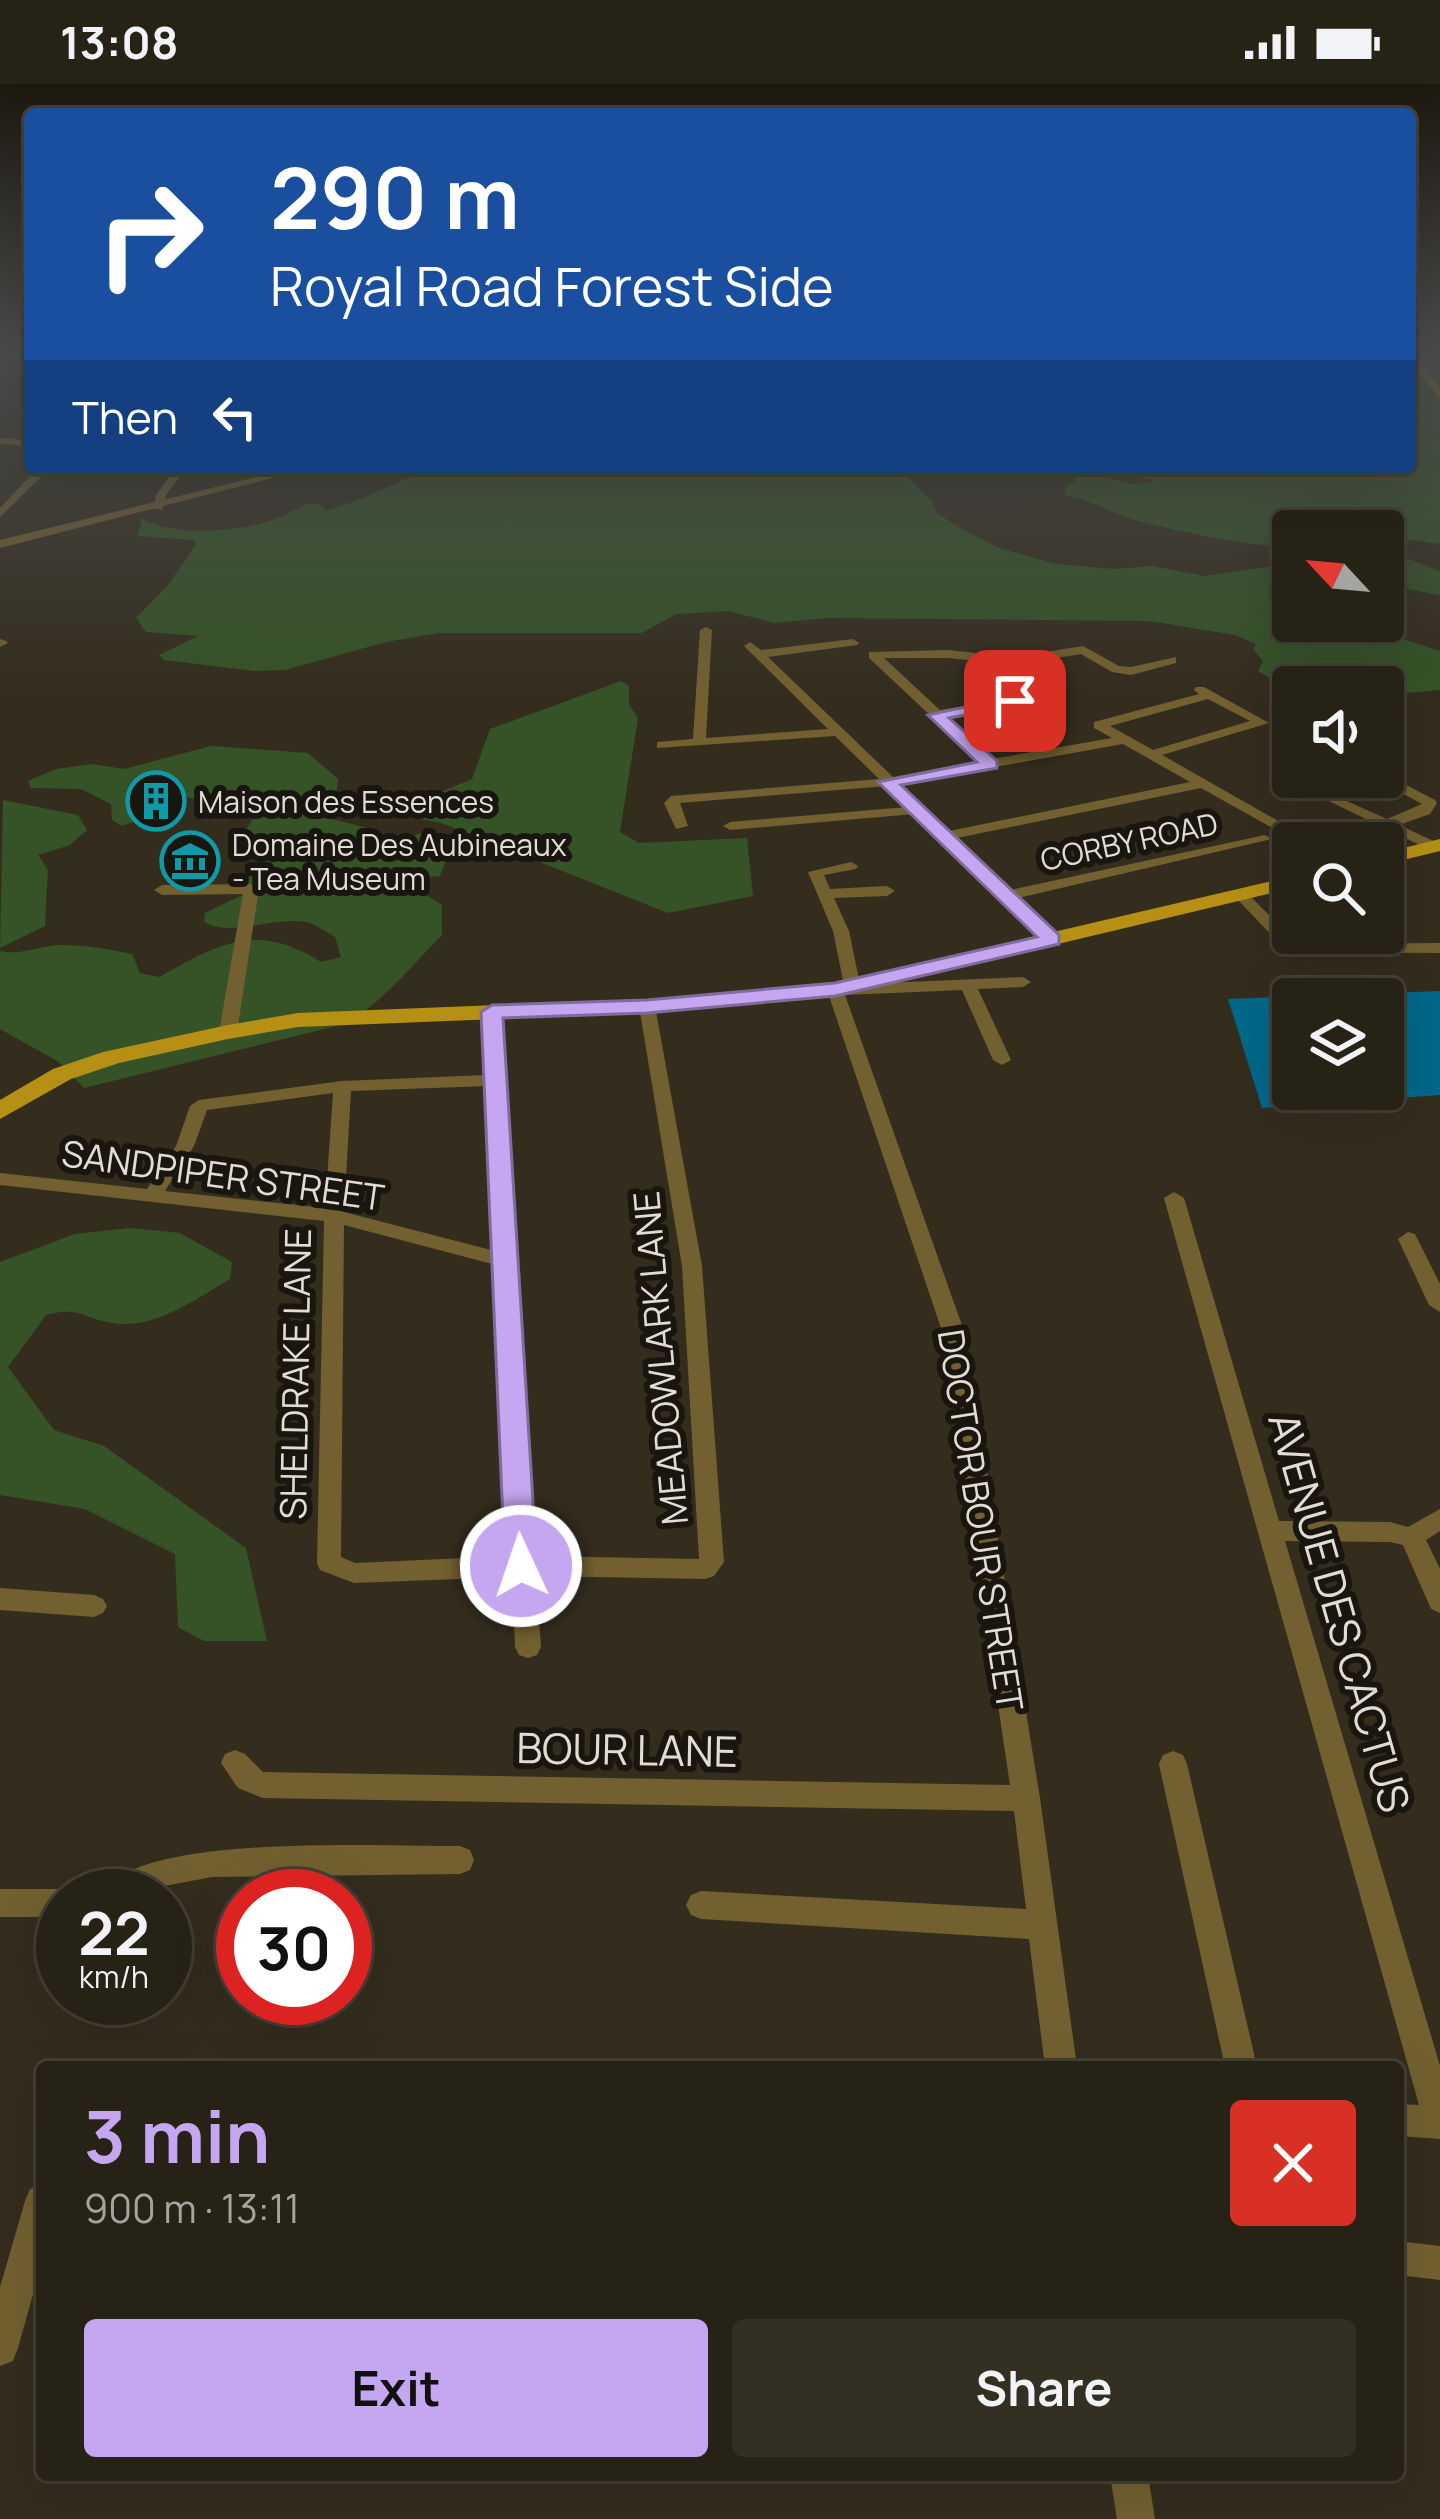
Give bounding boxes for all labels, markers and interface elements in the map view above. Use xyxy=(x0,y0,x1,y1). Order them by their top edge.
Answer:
text: 13:08 xyxy=(60,11,178,73)
text: 290 m xyxy=(270,139,520,254)
icon: right xyxy=(72,156,228,312)
text: Royal Road Forest Side xyxy=(270,248,834,322)
icon: left xyxy=(202,384,268,450)
text: Then xyxy=(72,386,178,448)
north arrow xyxy=(1272,510,1404,642)
map controls xyxy=(1272,510,1404,1110)
pin xyxy=(964,650,1066,752)
button: sound xyxy=(1272,666,1404,798)
icon: arrive xyxy=(982,668,1048,734)
building icon: Maison des Essences xyxy=(125,770,187,832)
place label: Maison des Essences xyxy=(198,781,494,822)
street label: CORBY ROAD xyxy=(1037,802,1221,880)
button: search xyxy=(1272,822,1404,954)
place label: Domaine Des Aubineaux - Tea Museum xyxy=(232,824,567,899)
museum icon: Domaine Des Aubineaux - Tea Museum xyxy=(159,830,221,892)
button: layers xyxy=(1272,978,1404,1110)
street label: SANDPIPER STREET xyxy=(59,1128,388,1222)
street label: MEADOWLARK LANE xyxy=(621,1189,699,1527)
street label: SHELDRAKE LANE xyxy=(268,1228,322,1520)
street label: DOCTOR BOUR STREET xyxy=(927,1326,1035,1715)
street label: AVENUE DES CACTUS xyxy=(1255,1405,1425,1819)
position arrow xyxy=(458,1503,584,1629)
street label: BOUR LANE xyxy=(516,1718,738,1780)
speed limit sign: 30 xyxy=(216,1869,372,2025)
text: 22 xyxy=(78,1891,150,1973)
text: km/h xyxy=(79,1956,149,1997)
text: 3 min xyxy=(84,2086,270,2185)
button: close xyxy=(1230,2100,1356,2226)
text: 900 m · 13:11 xyxy=(84,2181,300,2235)
button: Exit xyxy=(84,2319,708,2457)
button: Share xyxy=(732,2319,1356,2457)

